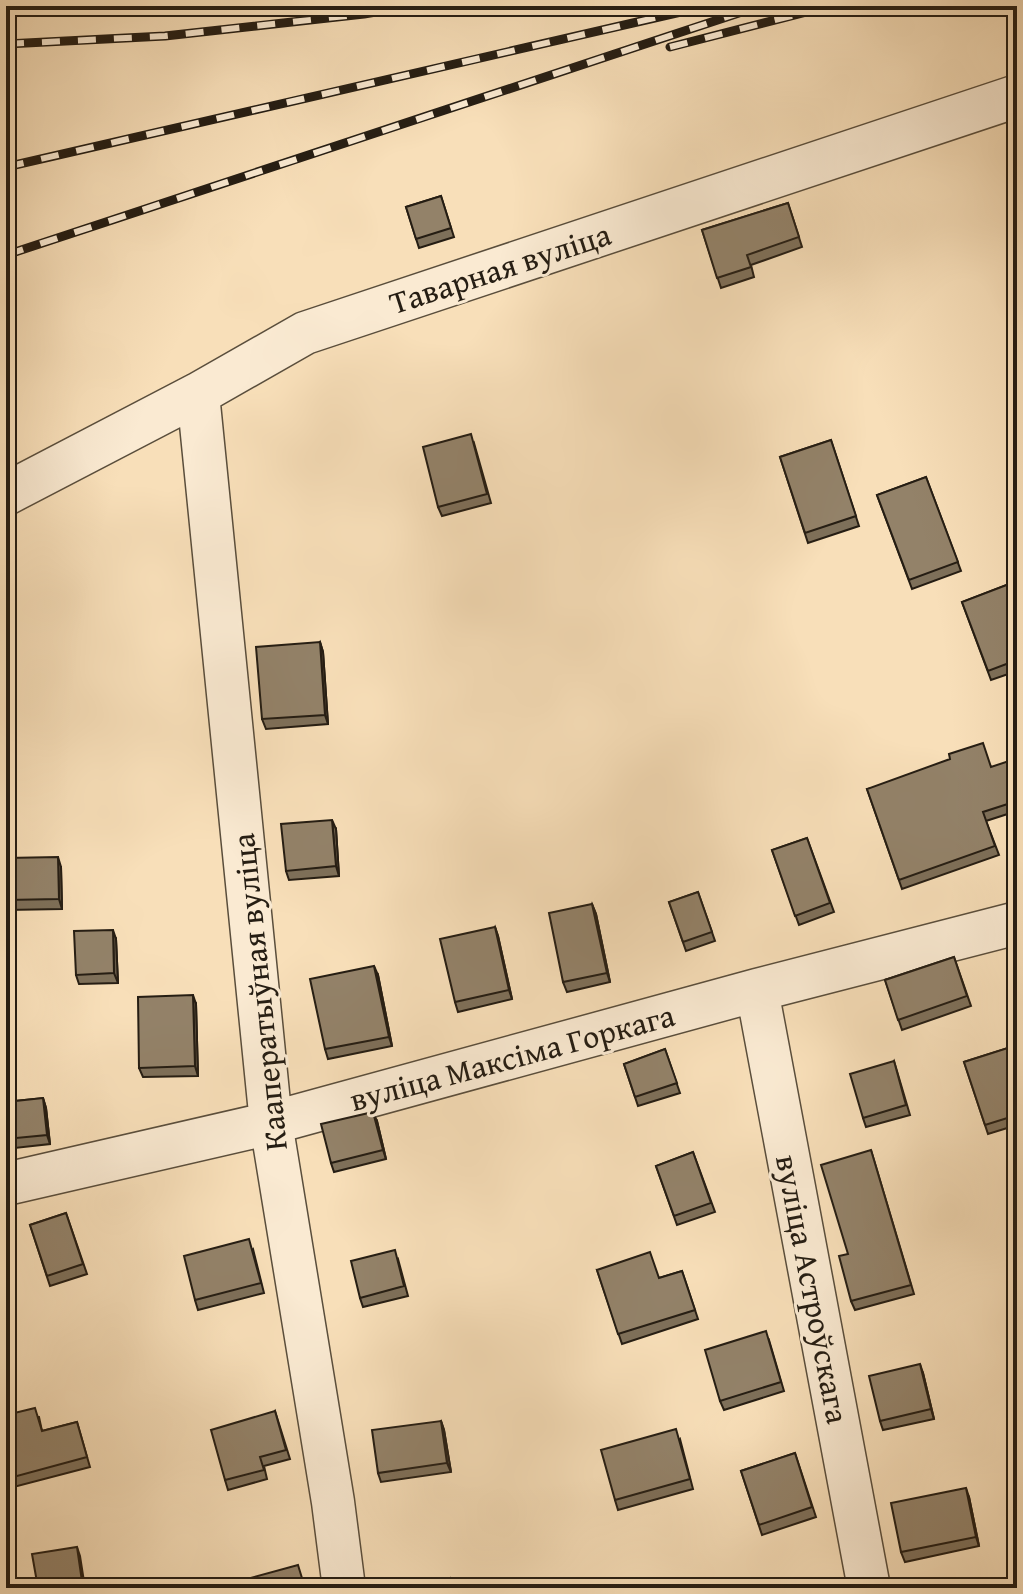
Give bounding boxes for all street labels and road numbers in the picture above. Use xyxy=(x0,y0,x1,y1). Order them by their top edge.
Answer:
street label: Таварная вуліца xyxy=(383,210,617,326)
street label: Кааператыўная вуліца xyxy=(219,830,299,1153)
street label: вуліца Максіма Горкага xyxy=(344,991,680,1123)
street label: вуліца Астроўскага xyxy=(764,1151,862,1428)

